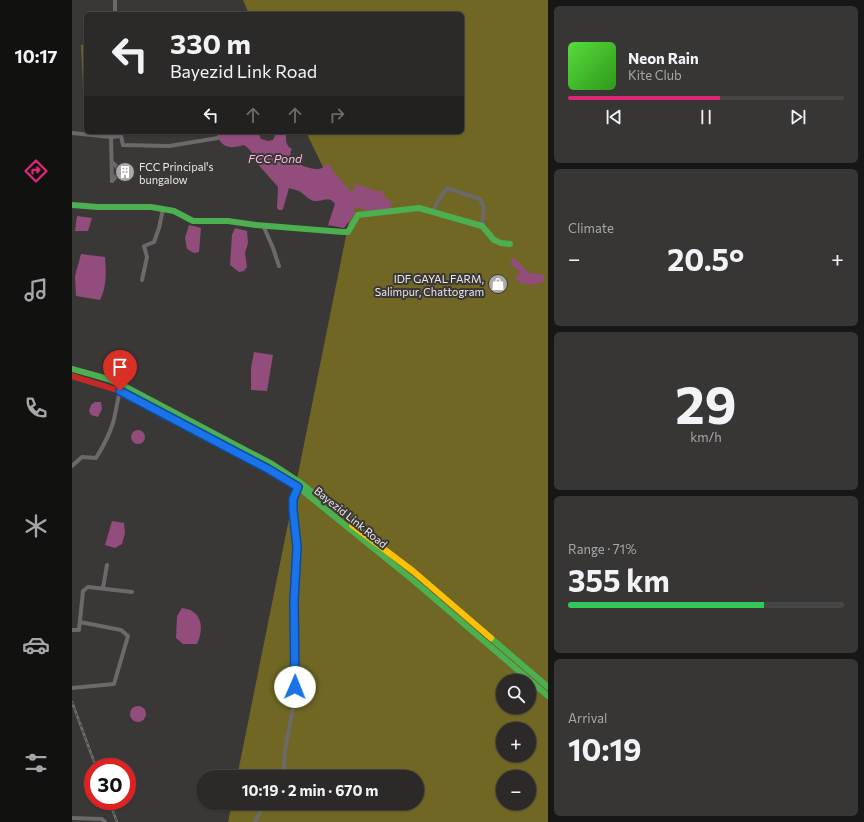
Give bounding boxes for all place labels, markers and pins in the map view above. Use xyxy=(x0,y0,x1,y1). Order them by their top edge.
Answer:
place label: FCC Principal's bungalow xyxy=(139,160,213,186)
building icon: FCC Principal's bungalow xyxy=(114,161,136,183)
place label: IDF GAYAL FARM, Salimpur, Chattogram xyxy=(375,272,484,298)
shop icon: IDF GAYAL FARM, Salimpur, Chattogram xyxy=(487,273,509,295)
pin xyxy=(103,350,137,391)

